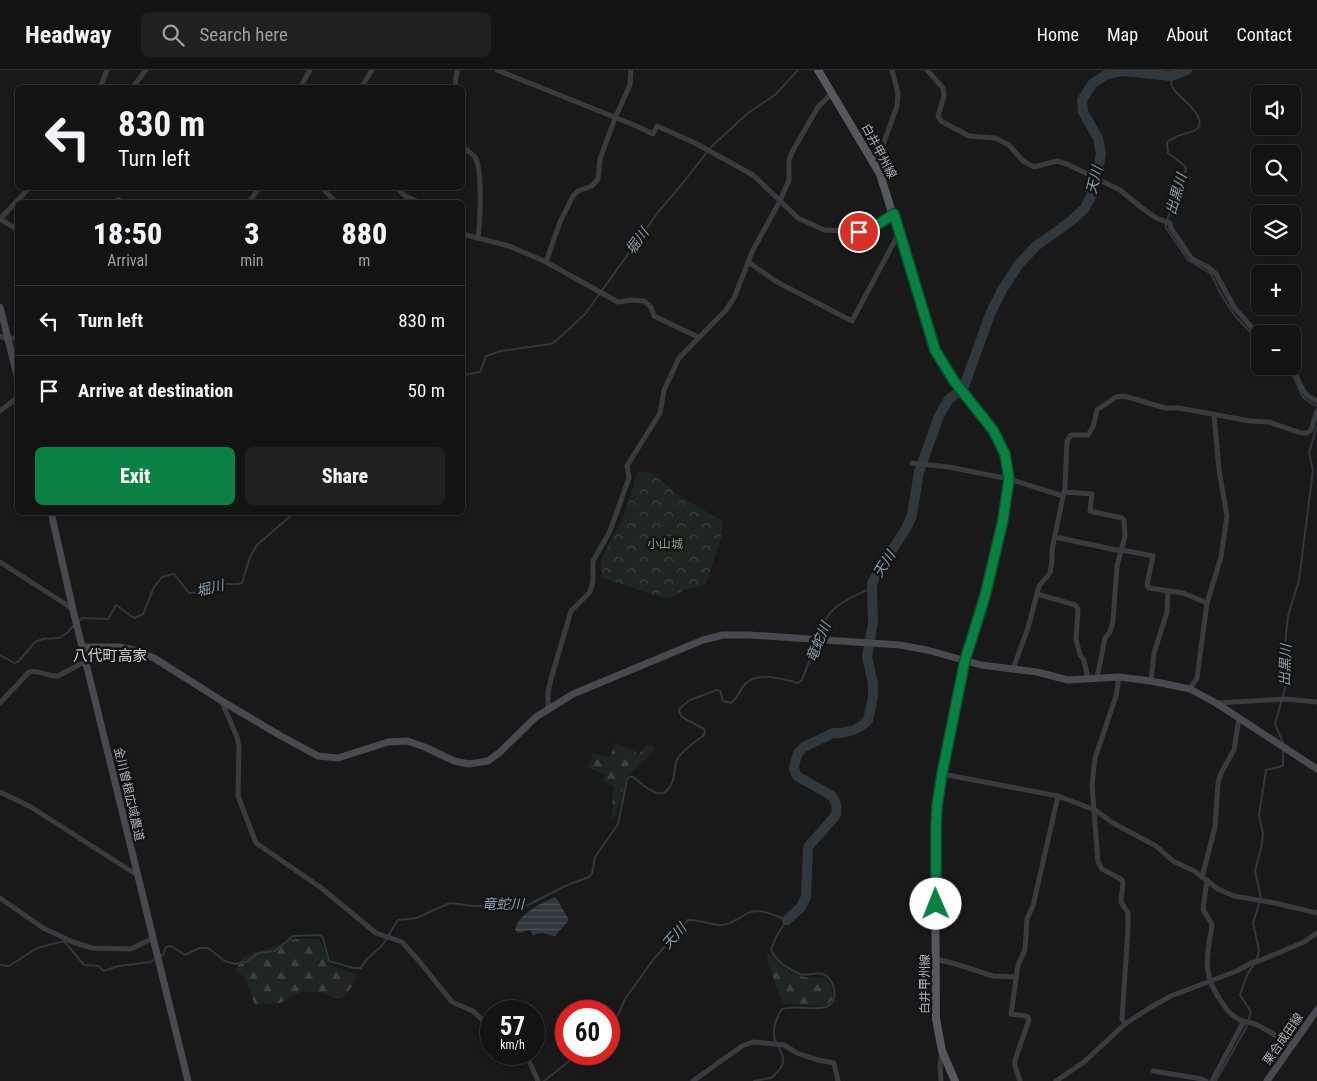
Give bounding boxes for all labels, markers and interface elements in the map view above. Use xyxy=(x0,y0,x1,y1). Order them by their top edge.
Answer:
search box xyxy=(141,12,491,57)
text: Headway xyxy=(25,21,111,49)
icon: search xyxy=(159,21,187,49)
text: Search here xyxy=(199,23,288,46)
text: Home xyxy=(1037,24,1079,45)
text: Map xyxy=(1107,24,1138,45)
text: About xyxy=(1166,24,1208,45)
text: Contact xyxy=(1236,24,1292,45)
map controls xyxy=(1251,85,1301,375)
button: sound xyxy=(1251,85,1301,135)
text: 830 m xyxy=(118,104,205,145)
icon: left xyxy=(35,105,100,170)
street label: 白井甲州線 xyxy=(859,121,899,181)
button: search xyxy=(1251,145,1301,195)
text: Turn left xyxy=(118,146,190,171)
water label: 天川 xyxy=(1083,163,1106,196)
water label: 出黒川 xyxy=(1163,170,1190,216)
button: layers xyxy=(1251,205,1301,255)
pin xyxy=(838,211,880,253)
text: 18:50 xyxy=(93,216,162,251)
text: 3 xyxy=(244,216,259,251)
text: 880 xyxy=(341,216,387,251)
icon: arrive xyxy=(845,218,873,246)
water label: 堀川 xyxy=(622,223,653,257)
text: Arrival xyxy=(107,251,148,270)
text: min xyxy=(240,251,264,270)
text: m xyxy=(358,251,370,270)
button: + xyxy=(1251,265,1301,315)
icon: left xyxy=(35,307,63,335)
text: Turn left xyxy=(78,309,143,332)
text: 830 m xyxy=(398,309,445,332)
button: − xyxy=(1251,325,1301,375)
icon: arrive xyxy=(35,377,63,405)
text: Arrive at destination xyxy=(78,379,233,402)
text: 50 m xyxy=(408,379,445,402)
button: Exit xyxy=(35,447,235,505)
button: Share xyxy=(245,447,445,505)
park label: 小山城 xyxy=(647,537,683,551)
water label: 天川 xyxy=(870,546,899,580)
water label: 堀川 xyxy=(195,577,227,599)
water label: 竜蛇川 xyxy=(802,618,834,664)
water label: 出黒川 xyxy=(1276,642,1294,686)
district label: 八代町高家 xyxy=(72,647,148,665)
street label: 金川曽根広域農道 xyxy=(111,746,147,842)
position arrow xyxy=(909,877,961,929)
water label: 竜蛇川 xyxy=(482,896,526,912)
water label: 天川 xyxy=(659,919,691,952)
street label: 白井甲州線 xyxy=(918,954,932,1014)
speed limit sign: 60 xyxy=(555,1000,620,1065)
street label: 栗合成田線 xyxy=(1260,1010,1306,1068)
text: 57 xyxy=(500,1012,525,1041)
text: km/h xyxy=(500,1038,525,1052)

